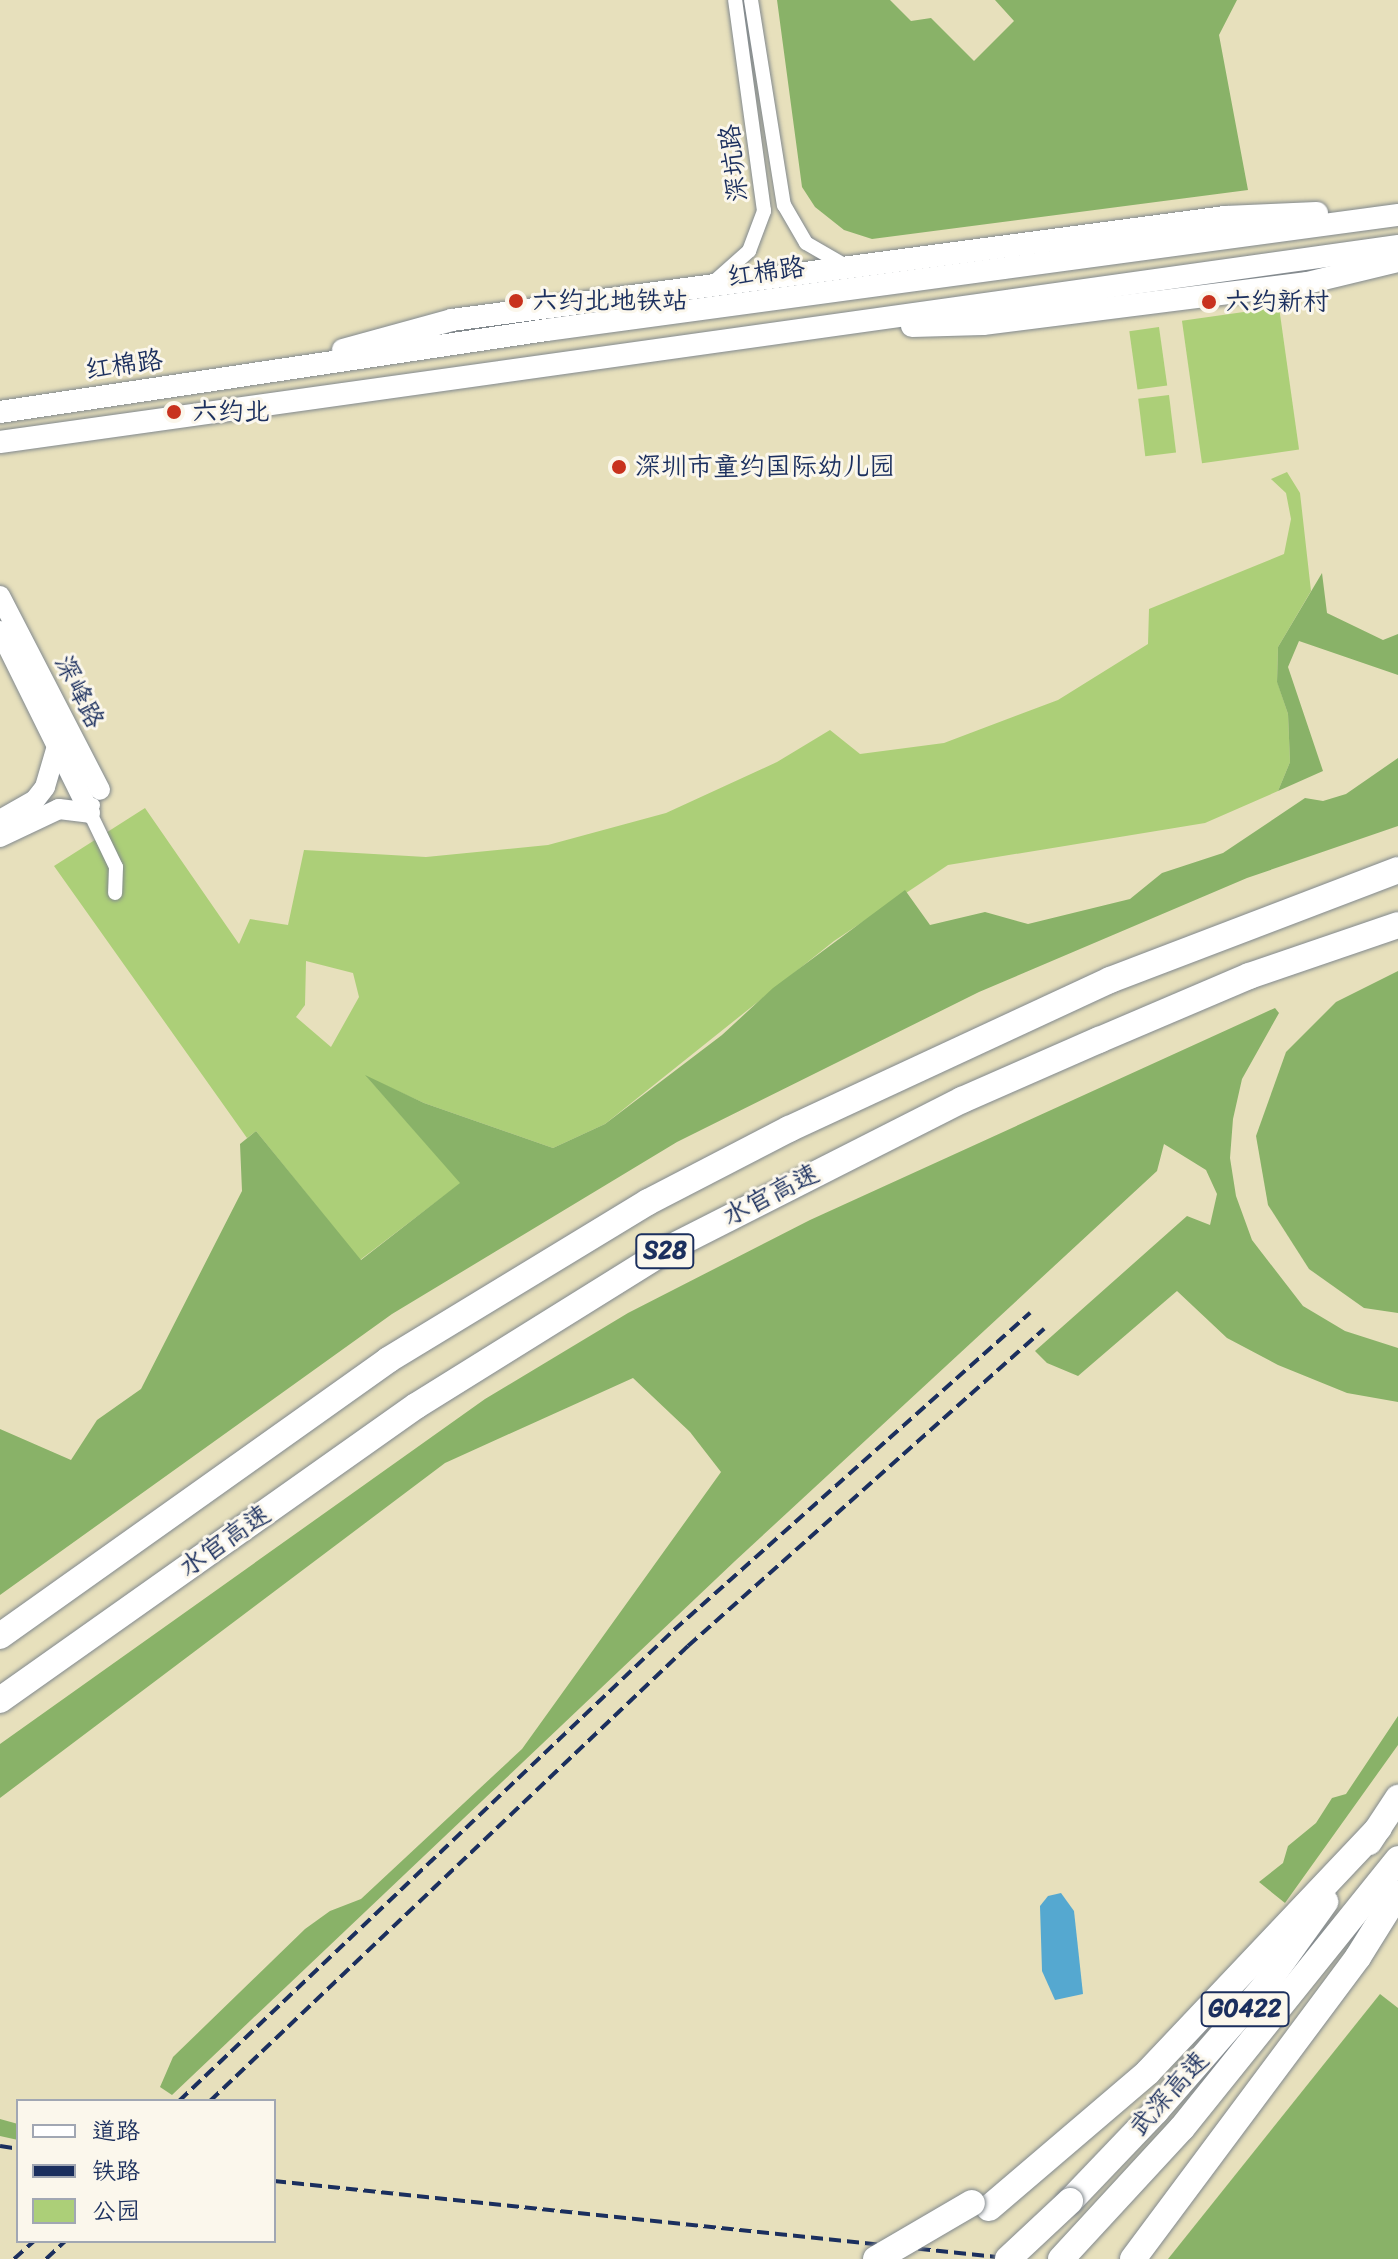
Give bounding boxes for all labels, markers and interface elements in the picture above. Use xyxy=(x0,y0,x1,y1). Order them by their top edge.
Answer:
street label: 深坑路 xyxy=(714,122,754,204)
street label: 红棉路 xyxy=(725,251,807,293)
place label: 六约北地铁站 xyxy=(532,285,688,317)
place label: 六约新村 xyxy=(1225,286,1329,318)
marker: 六约北地铁站 xyxy=(507,292,525,310)
marker: 六约新村 xyxy=(1200,293,1218,311)
street label: 红棉路 xyxy=(83,344,165,386)
place label: 六约北 xyxy=(192,396,270,428)
marker: 六约北 xyxy=(163,401,185,423)
place label: 深圳市童约国际幼儿园 xyxy=(635,451,895,483)
marker: 深圳市童约国际幼儿园 xyxy=(610,458,628,476)
street label: 深峰路 xyxy=(47,650,111,734)
street label: 水官高速 xyxy=(718,1157,824,1233)
road number: S28 xyxy=(635,1231,695,1271)
street label: 水官高速 xyxy=(173,1498,277,1584)
road number: G0422 xyxy=(1199,1989,1291,2029)
street label: 武深高速 xyxy=(1123,2045,1215,2143)
legend xyxy=(16,2099,276,2243)
text: 道路 xyxy=(92,2110,140,2152)
text: 铁路 xyxy=(92,2150,140,2192)
text: 公园 xyxy=(92,2190,140,2232)

